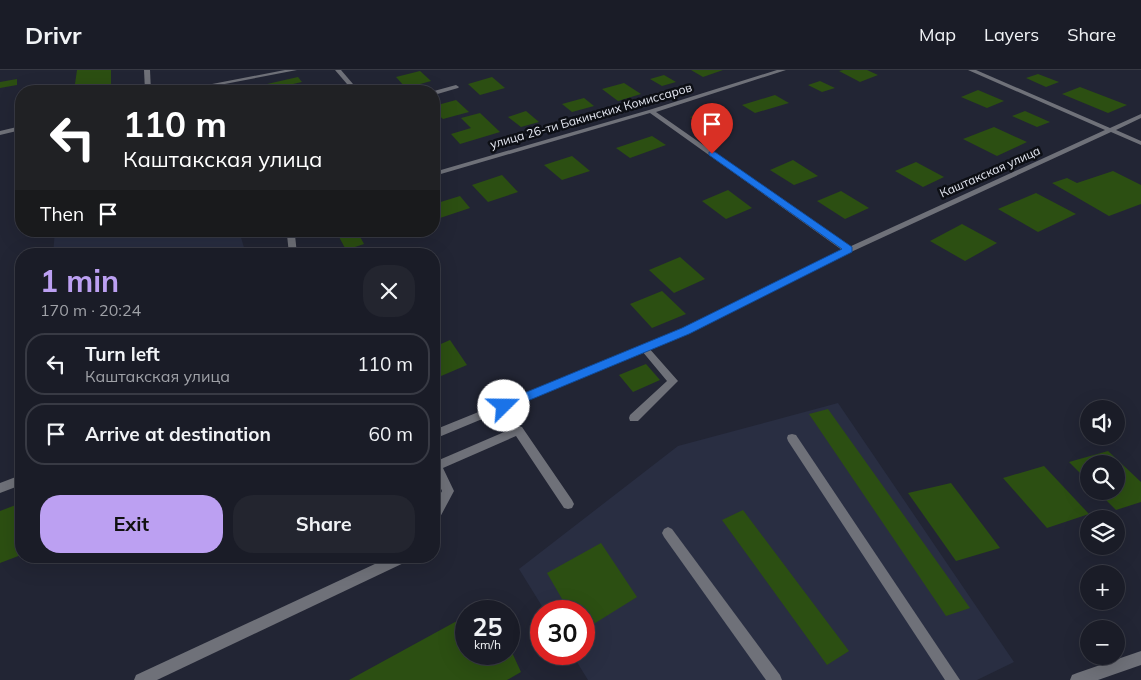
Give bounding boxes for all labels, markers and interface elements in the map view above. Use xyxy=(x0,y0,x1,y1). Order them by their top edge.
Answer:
text: Drivr xyxy=(25,20,81,50)
text: Map xyxy=(919,23,956,46)
text: Layers xyxy=(984,23,1039,46)
text: Share xyxy=(1067,23,1116,46)
street label: улица 26-ти Бакинских Комиссаров xyxy=(488,79,694,152)
text: 110 m xyxy=(123,102,227,146)
pin xyxy=(691,103,733,154)
icon: left xyxy=(40,105,105,170)
icon: arrive xyxy=(698,110,726,138)
street label: Каштакская улица xyxy=(937,143,1043,201)
text: Каштакская улица xyxy=(123,145,322,173)
icon: arrive xyxy=(94,200,122,228)
text: Then xyxy=(40,202,84,226)
text: 1 min xyxy=(40,262,119,300)
button: close xyxy=(363,265,415,317)
text: 170 m · 20:24 xyxy=(40,300,141,320)
text: Turn left xyxy=(85,342,160,366)
icon: left xyxy=(42,350,70,378)
text: 110 m xyxy=(357,352,413,376)
text: Каштакская улица xyxy=(85,366,230,386)
position arrow xyxy=(477,379,529,431)
map controls xyxy=(1080,400,1125,665)
button: sound xyxy=(1080,400,1125,445)
icon: arrive xyxy=(42,420,70,448)
text: Arrive at destination xyxy=(85,422,271,446)
text: 60 m xyxy=(369,422,413,446)
button: search xyxy=(1080,455,1125,500)
button: Exit xyxy=(40,495,223,553)
button: Share xyxy=(233,495,415,553)
button: layers xyxy=(1080,510,1125,555)
button: + xyxy=(1080,565,1125,610)
speed limit sign: 30 xyxy=(530,600,595,665)
text: 25 xyxy=(472,611,503,642)
button: − xyxy=(1080,620,1125,665)
text: km/h xyxy=(474,637,501,652)

